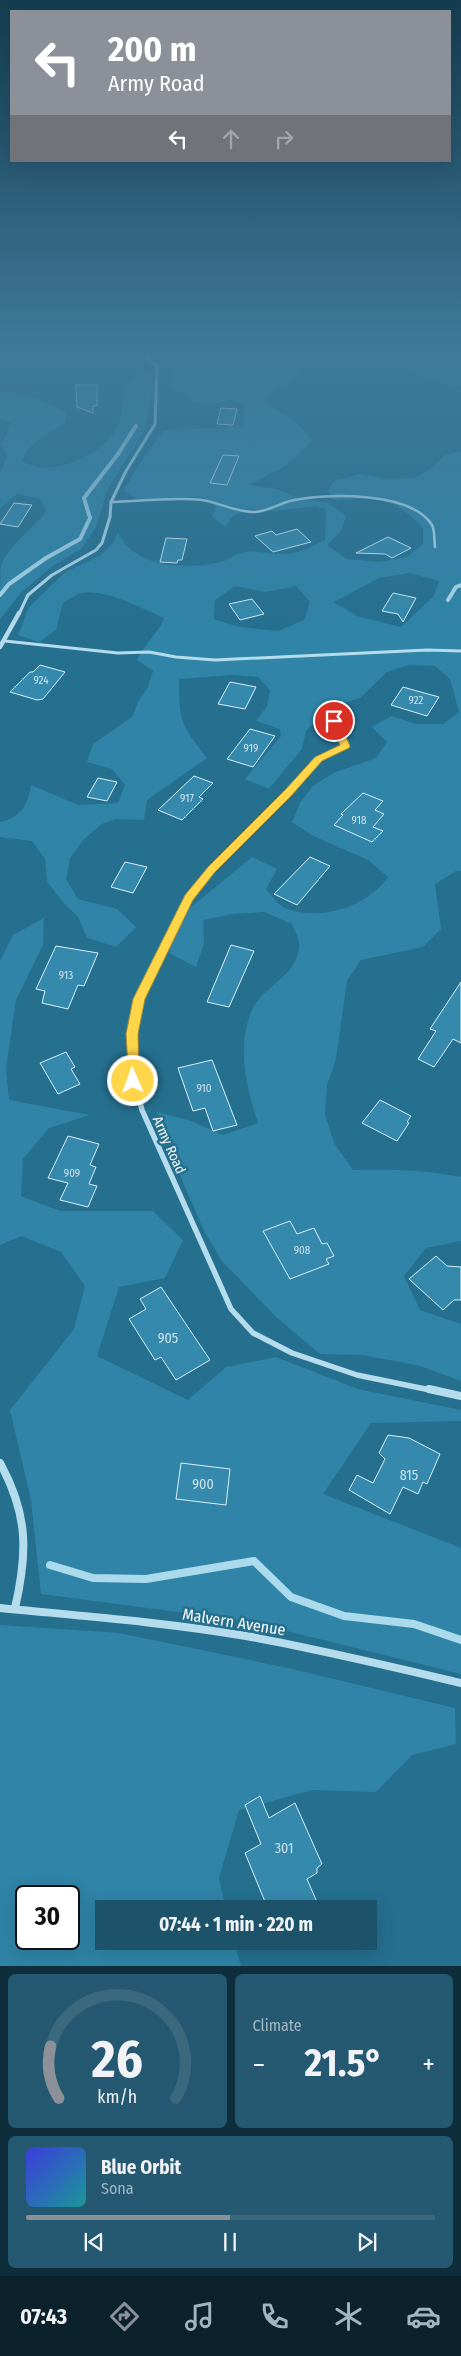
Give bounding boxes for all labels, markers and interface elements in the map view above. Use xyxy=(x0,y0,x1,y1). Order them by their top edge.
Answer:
text: 200 m xyxy=(108,28,196,70)
icon: left xyxy=(25,30,90,95)
text: Army Road xyxy=(108,70,205,97)
icon: left xyxy=(164,125,192,153)
icon: ahead xyxy=(217,125,245,153)
icon: right xyxy=(270,125,298,153)
house number: 924 xyxy=(33,674,49,687)
house number: 922 xyxy=(409,694,424,707)
pin xyxy=(313,700,355,742)
icon: arrive xyxy=(320,707,348,735)
house number: 919 xyxy=(244,742,258,755)
house number: 917 xyxy=(180,792,194,805)
house number: 918 xyxy=(352,814,367,827)
house number: 913 xyxy=(59,969,73,982)
position arrow xyxy=(106,1054,158,1106)
house number: 910 xyxy=(196,1082,212,1095)
street label: Army Road xyxy=(149,1113,189,1177)
house number: 909 xyxy=(64,1167,80,1180)
house number: 908 xyxy=(294,1244,311,1257)
house number: 905 xyxy=(158,1330,178,1347)
house number: 815 xyxy=(400,1467,418,1484)
house number: 900 xyxy=(192,1476,214,1493)
street label: Malvern Avenue xyxy=(181,1604,287,1640)
house number: 301 xyxy=(275,1840,293,1857)
speed limit sign: 30 xyxy=(15,1885,80,1950)
text: 07:44 · 1 min · 220 m xyxy=(159,1913,313,1936)
text: Climate xyxy=(253,2016,302,2035)
text: 26 xyxy=(91,2028,143,2091)
text: 21.5° xyxy=(305,2040,383,2086)
text: − xyxy=(253,2048,265,2081)
text: + xyxy=(422,2048,435,2081)
text: km/h xyxy=(97,2086,137,2108)
text: Blue Orbit xyxy=(101,2156,181,2179)
text: Sona xyxy=(101,2179,134,2198)
icon: previous xyxy=(80,2228,108,2256)
icon: pause xyxy=(216,2228,244,2256)
icon: next xyxy=(353,2228,381,2256)
icon: directions xyxy=(107,2299,142,2334)
icon: music xyxy=(182,2299,217,2334)
icon: phone xyxy=(257,2299,292,2334)
icon: climate xyxy=(331,2299,366,2334)
icon: car xyxy=(406,2299,441,2334)
text: 07:43 xyxy=(20,2303,67,2330)

